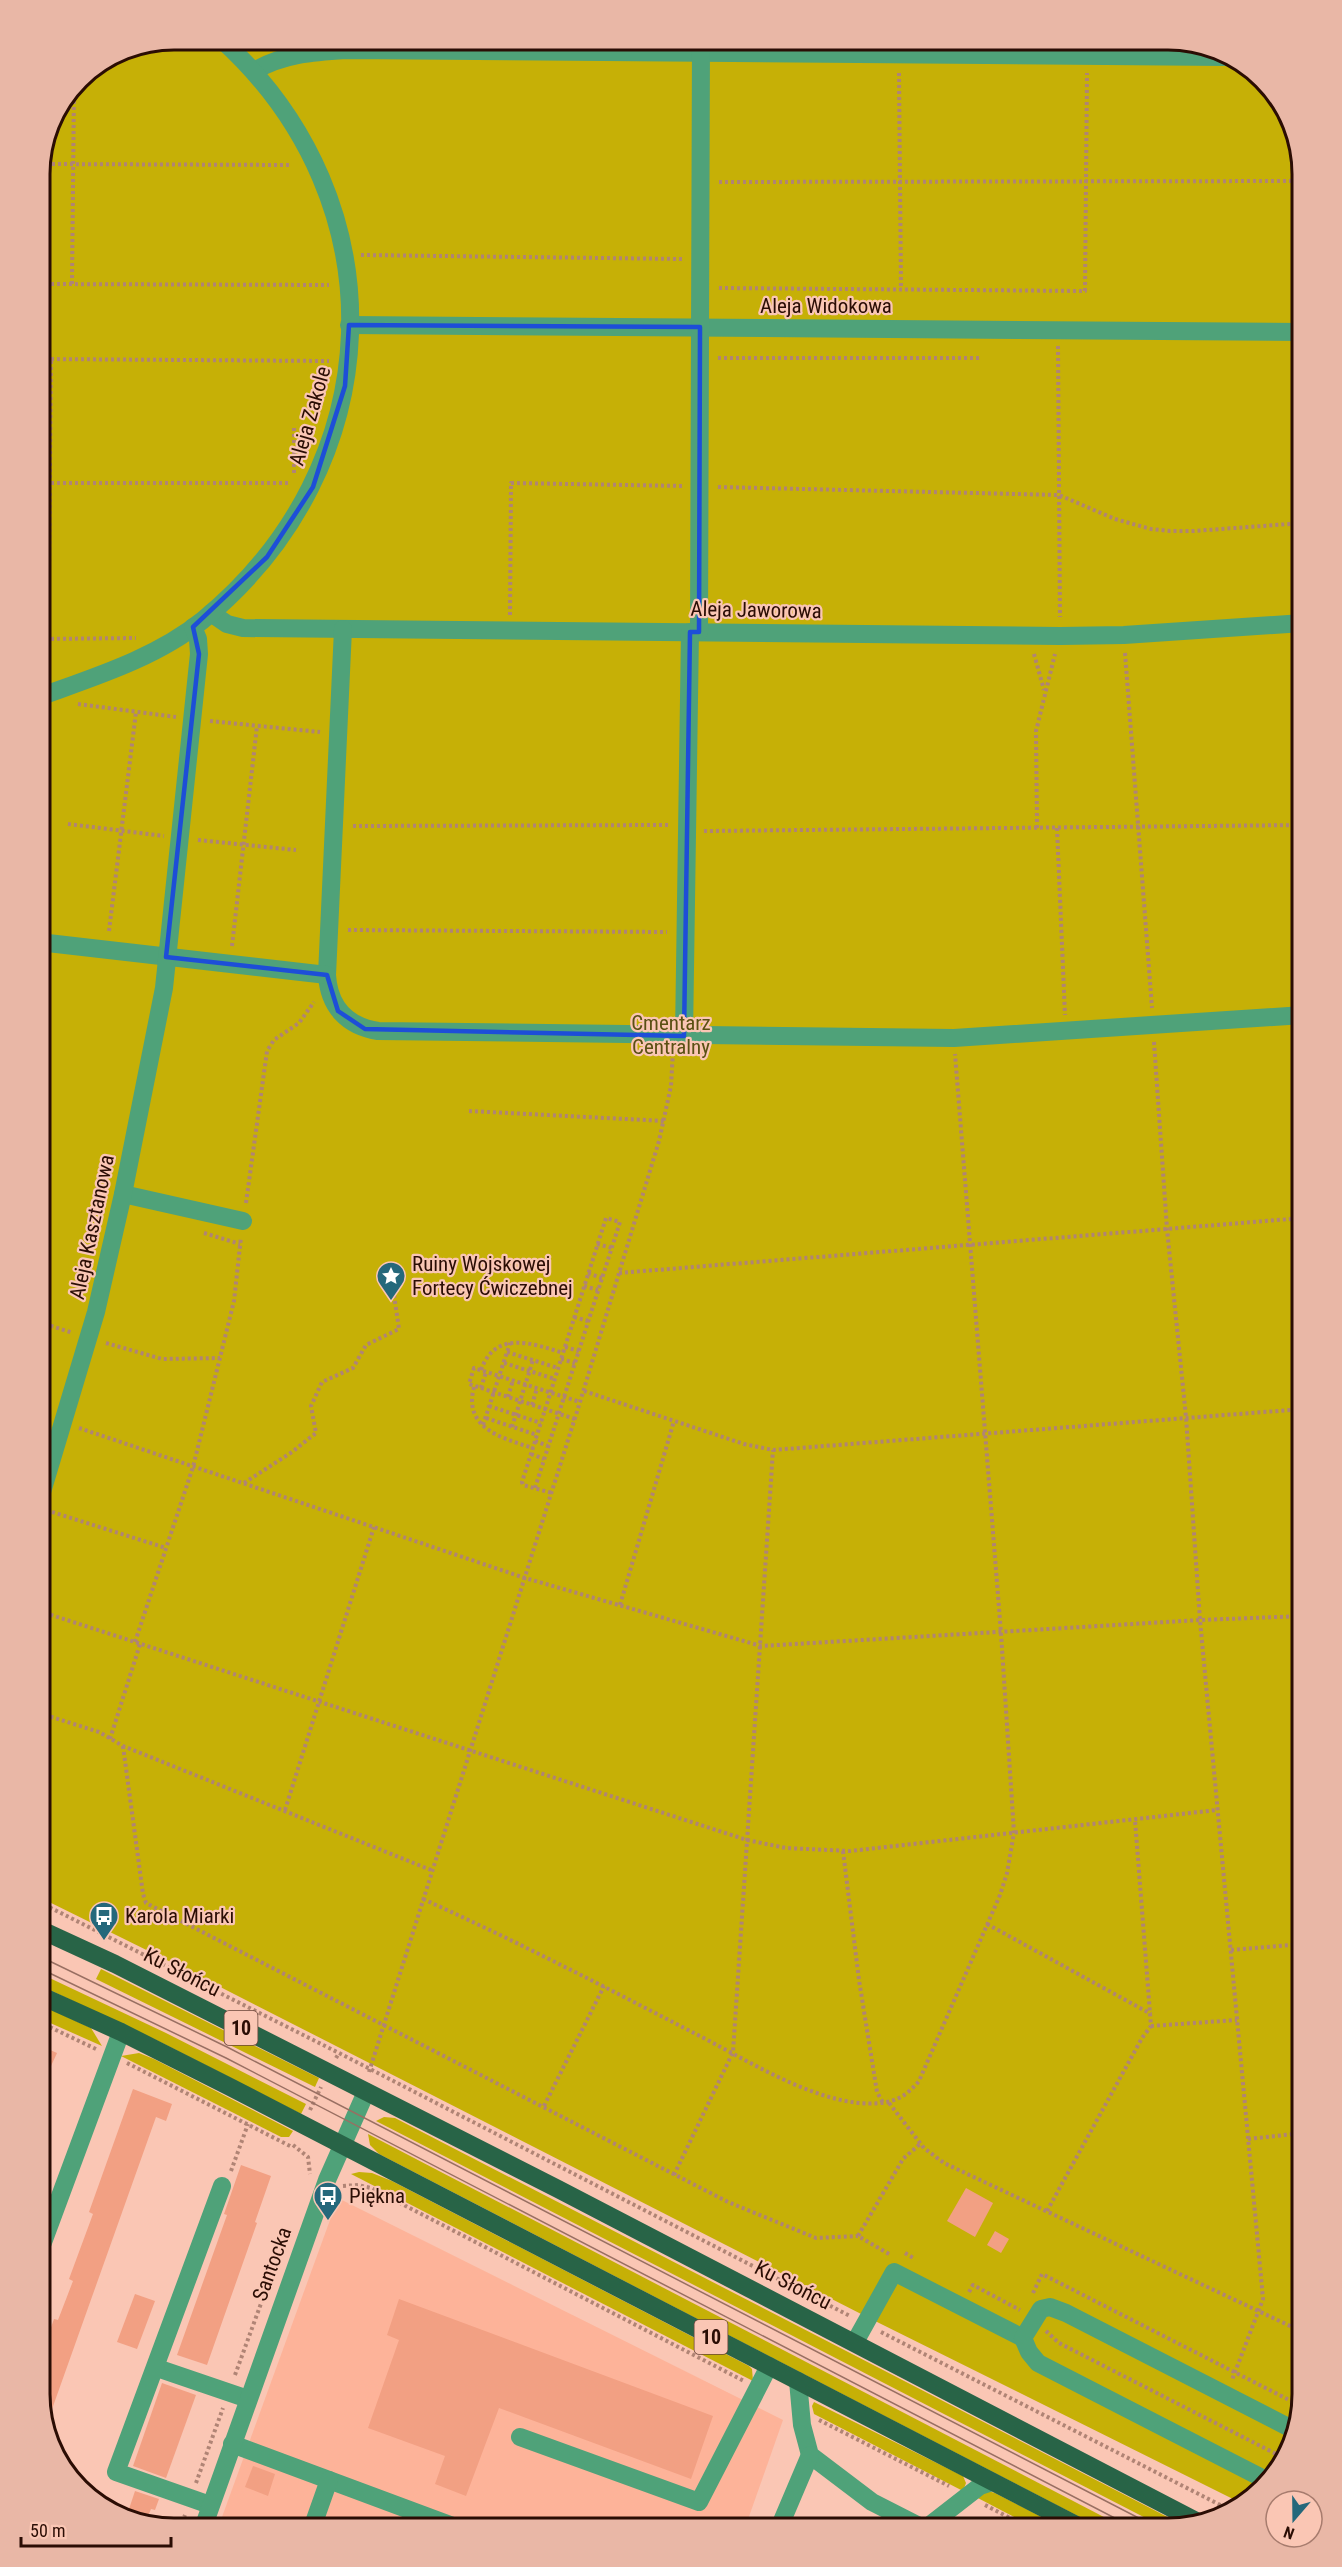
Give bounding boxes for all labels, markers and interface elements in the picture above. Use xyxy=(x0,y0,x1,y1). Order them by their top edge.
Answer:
street label: Aleja Widokowa xyxy=(760,294,892,318)
street label: Aleja Zakole xyxy=(284,363,336,468)
street label: Aleja Jaworowa xyxy=(690,597,822,623)
park label: Cmentarz Centralny xyxy=(631,1011,711,1059)
street label: Aleja Kasztanowa xyxy=(65,1152,119,1302)
place label: Ruiny Wojskowej Fortecy Ćwiczebnej xyxy=(412,1252,573,1300)
place icon: Ruiny Wojskowej Fortecy Ćwiczebnej xyxy=(375,1260,407,1302)
bus stop icon: Karola Miarki xyxy=(88,1900,120,1942)
place label: Karola Miarki xyxy=(125,1904,234,1928)
street label: Ku Słońcu xyxy=(140,1942,224,2002)
road number: 10 xyxy=(224,2011,258,2045)
bus stop icon: Piękna xyxy=(312,2180,344,2222)
place label: Piękna xyxy=(349,2184,405,2208)
street label: Santocka xyxy=(248,2224,296,2304)
street label: Ku Słońcu xyxy=(751,2255,835,2315)
road number: 10 xyxy=(694,2320,728,2354)
north arrow xyxy=(1264,2489,1324,2549)
scale bar xyxy=(21,2510,171,2548)
text: 50 m xyxy=(30,2520,65,2541)
text: N xyxy=(1281,2522,1297,2543)

